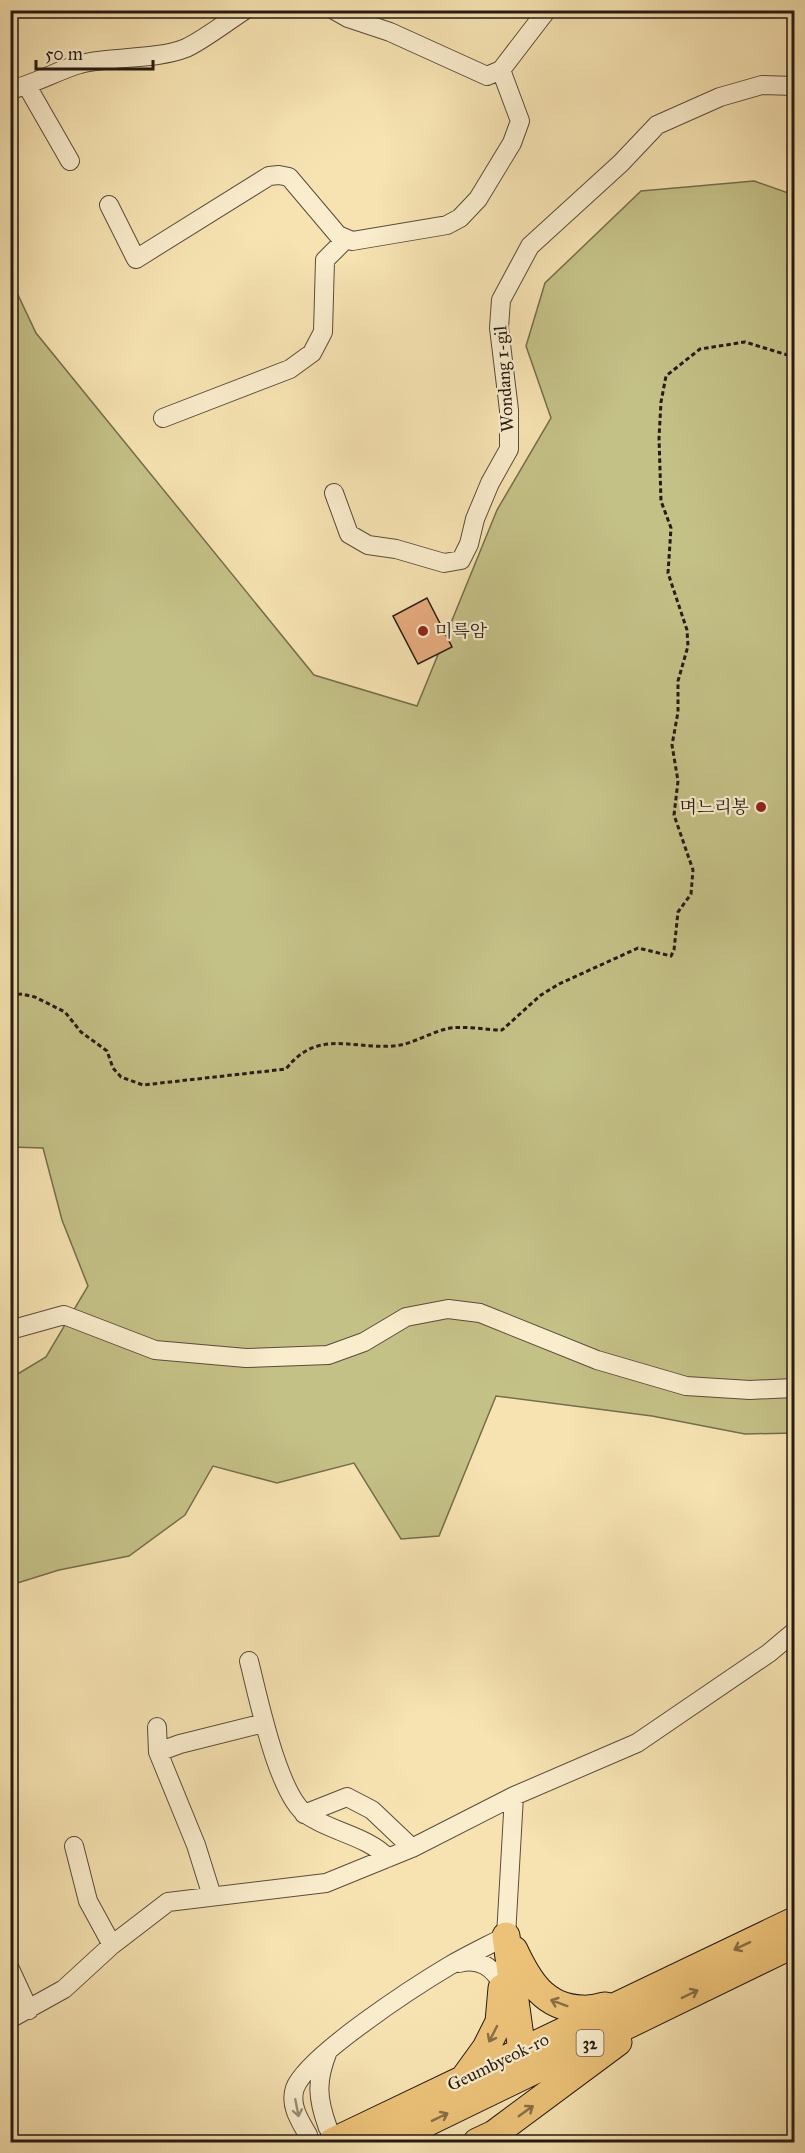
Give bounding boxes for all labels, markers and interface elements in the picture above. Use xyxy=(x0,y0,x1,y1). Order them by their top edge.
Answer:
scale bar xyxy=(36,33,153,71)
text: 50 m xyxy=(45,43,83,65)
street label: Wondang 1-gil xyxy=(489,325,520,433)
place label: 미륵암 xyxy=(435,620,488,642)
marker: 미륵암 xyxy=(416,624,430,638)
place label: 며느리봉 xyxy=(679,796,749,818)
marker: 며느리봉 xyxy=(754,800,768,814)
one-way arrow xyxy=(733,1940,751,1952)
one-way arrow xyxy=(681,1988,699,2000)
one-way arrow xyxy=(551,1997,569,2008)
one-way arrow xyxy=(487,2025,498,2043)
street label: Geumbyeok-ro xyxy=(444,2028,552,2096)
road number: 32 xyxy=(576,2030,604,2056)
one-way arrow xyxy=(292,2098,303,2117)
one-way arrow xyxy=(518,2104,534,2117)
one-way arrow xyxy=(430,2111,448,2123)

